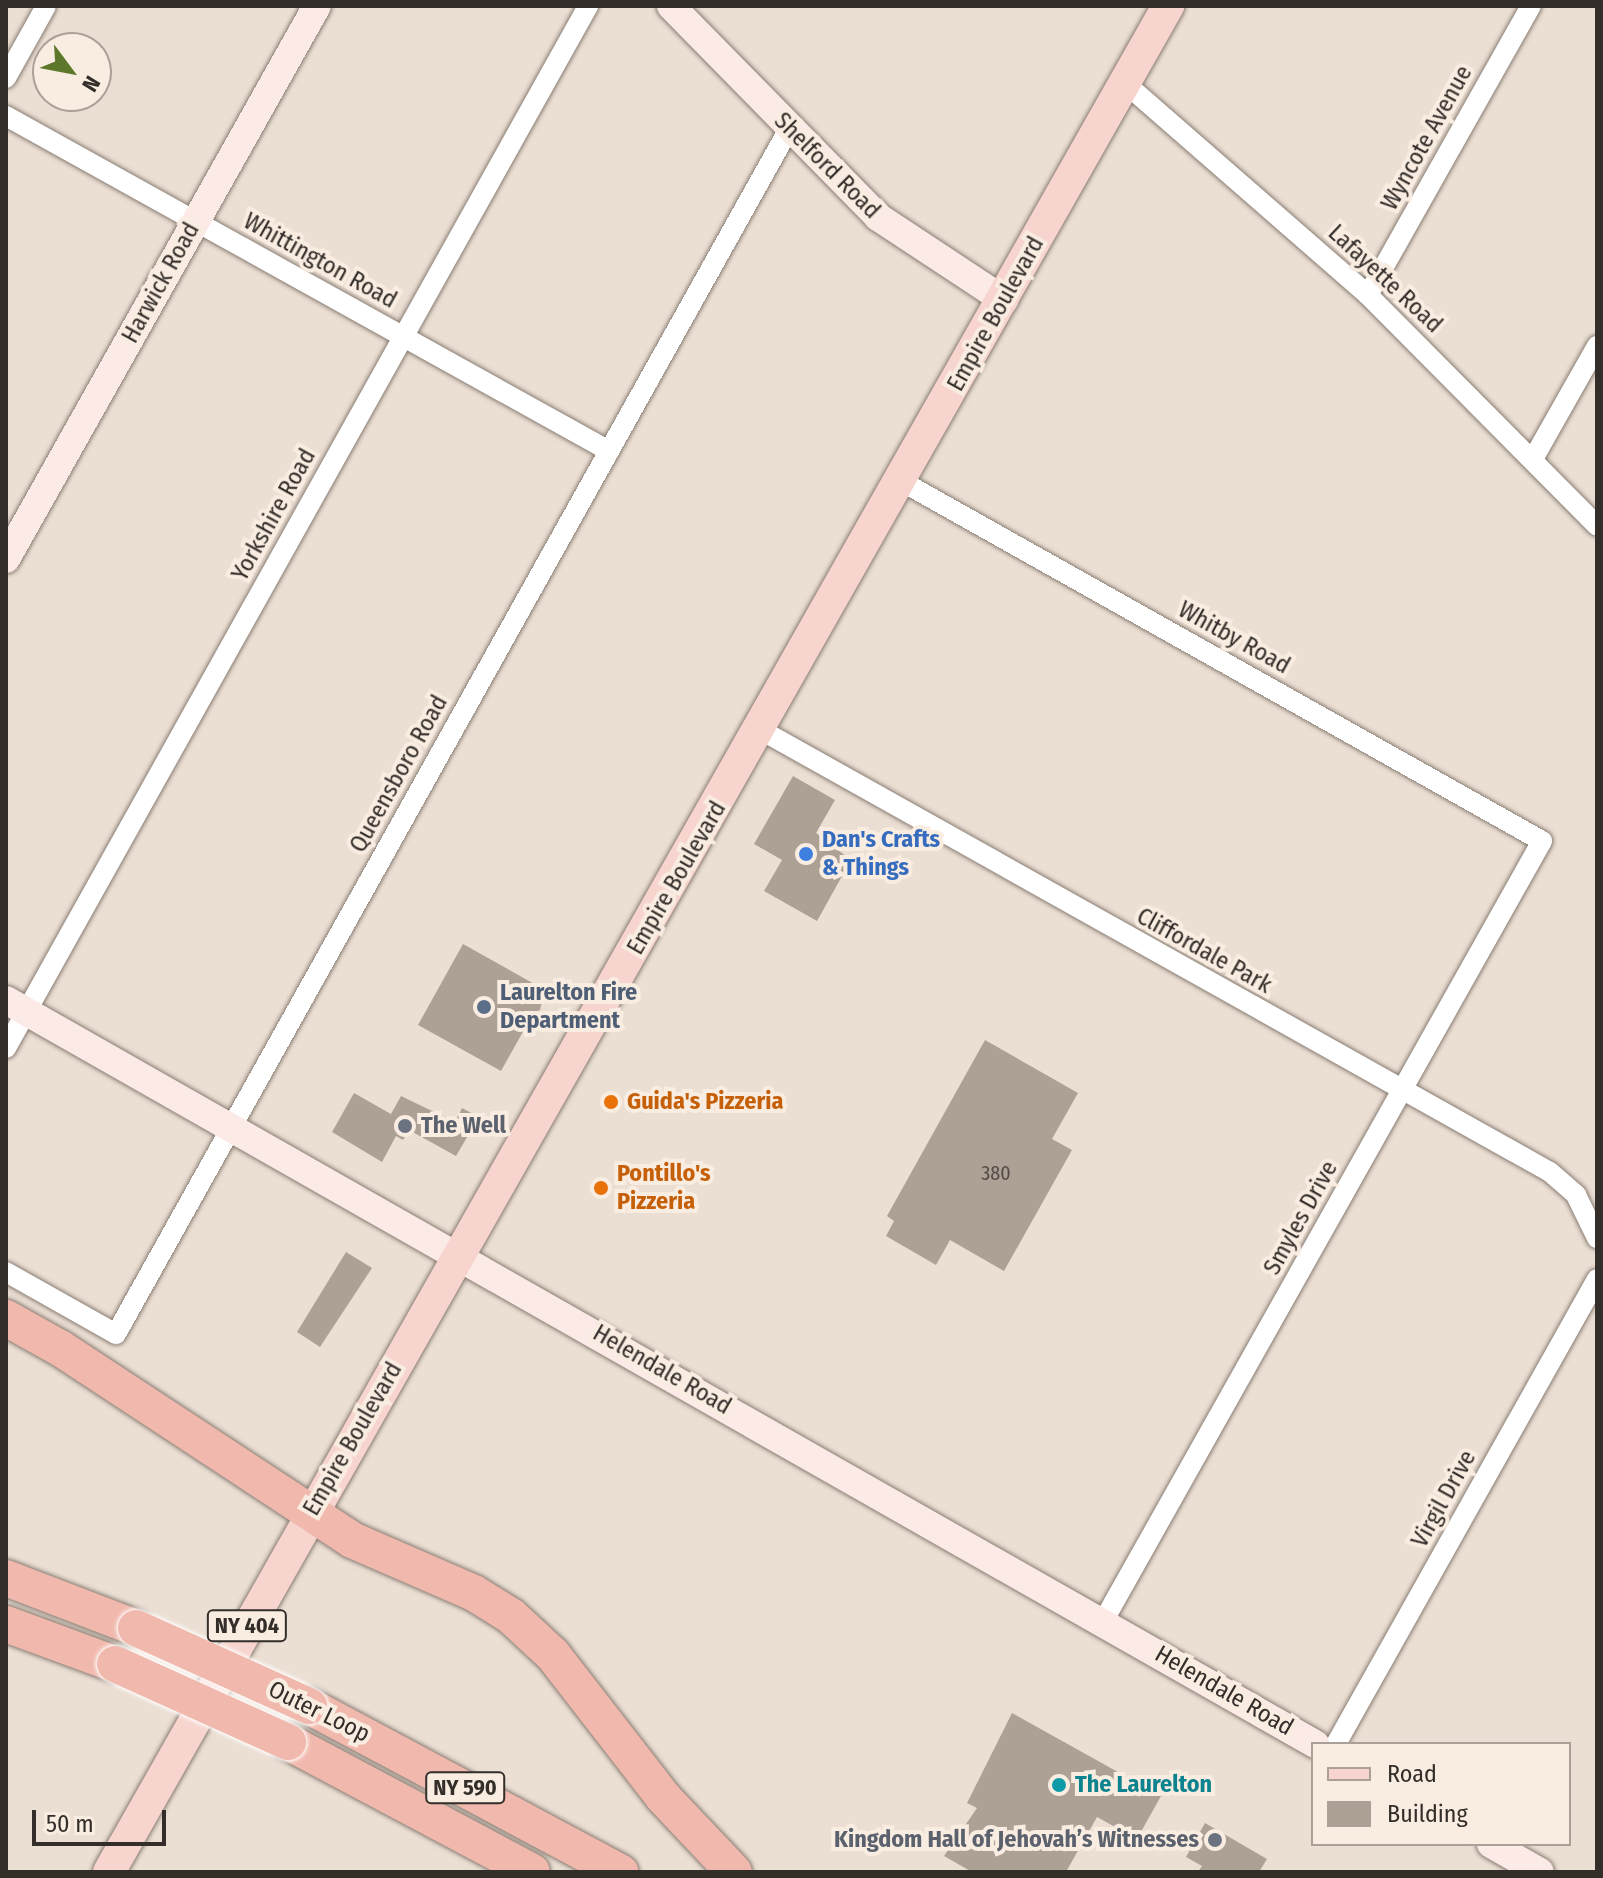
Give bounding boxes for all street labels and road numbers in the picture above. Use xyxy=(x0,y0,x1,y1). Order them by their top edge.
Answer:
street label: Wyncote Avenue xyxy=(1375,61,1479,215)
street label: Shelford Road xyxy=(768,107,886,225)
street label: Whittington Road xyxy=(238,207,402,315)
street label: Harwick Road xyxy=(116,218,206,348)
street label: Lafayette Road xyxy=(1322,219,1448,339)
street label: Empire Boulevard xyxy=(942,232,1050,396)
street label: Yorkshire Road xyxy=(226,444,322,586)
street label: Whitby Road xyxy=(1173,596,1295,680)
street label: Queensboro Road xyxy=(344,690,454,858)
street label: Empire Boulevard xyxy=(621,796,733,960)
street label: Cliffordale Park xyxy=(1131,902,1277,1000)
street label: Smyles Drive xyxy=(1258,1156,1344,1280)
street label: Helendale Road xyxy=(588,1319,736,1421)
street label: Empire Boulevard xyxy=(297,1357,409,1521)
street label: Virgil Drive xyxy=(1406,1445,1482,1553)
road number: NY 404 xyxy=(205,1608,289,1644)
street label: Helendale Road xyxy=(1150,1640,1298,1742)
street label: Outer Loop xyxy=(264,1675,374,1749)
road number: NY 590 xyxy=(425,1770,505,1806)

